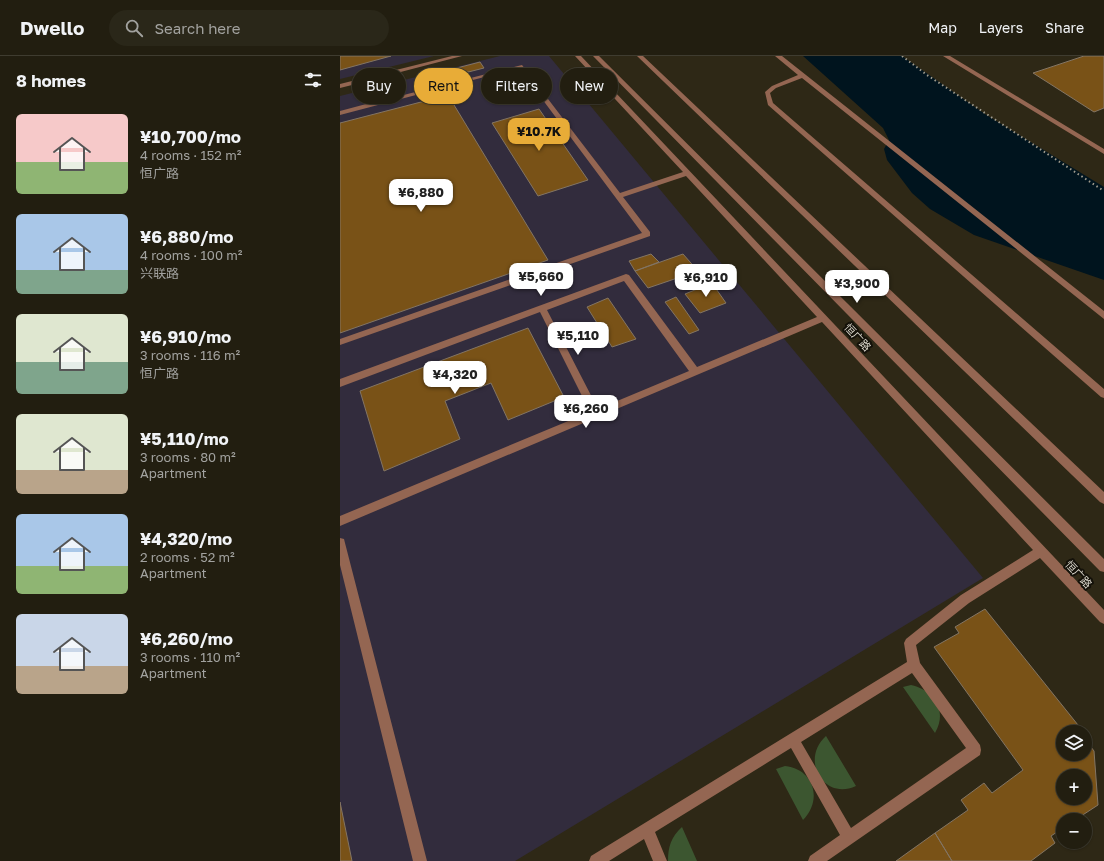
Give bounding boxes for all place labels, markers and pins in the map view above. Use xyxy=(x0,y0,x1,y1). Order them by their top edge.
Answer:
pin: ¥10.7K xyxy=(506,118,572,152)
pin: ¥6,880 xyxy=(388,179,454,213)
pin: ¥5,660 xyxy=(508,263,574,297)
pin: ¥6,910 xyxy=(673,264,739,298)
pin: ¥3,900 xyxy=(824,270,890,304)
pin: ¥5,110 xyxy=(545,322,611,356)
pin: ¥4,320 xyxy=(422,361,488,395)
pin: ¥6,260 xyxy=(553,395,619,429)

